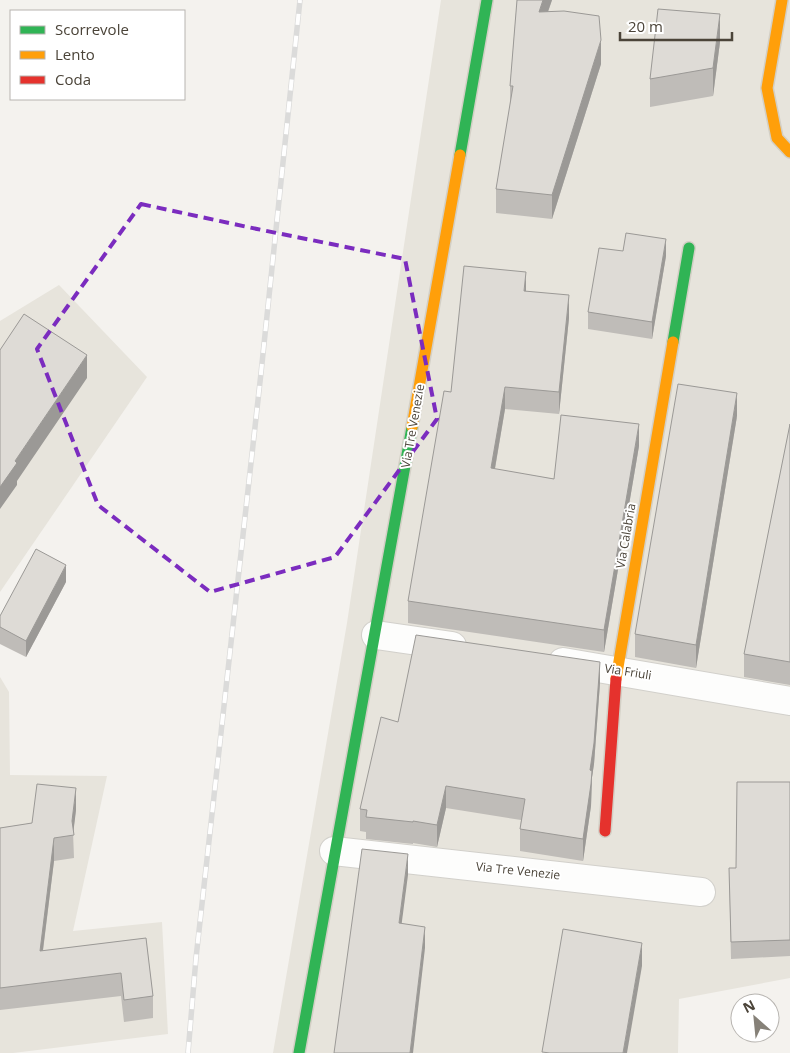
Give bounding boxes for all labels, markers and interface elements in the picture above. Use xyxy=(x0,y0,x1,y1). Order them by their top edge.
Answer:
legend xyxy=(10,10,185,100)
scale bar xyxy=(620,10,732,42)
text: 20 m xyxy=(628,16,663,36)
text: Scorrevole xyxy=(55,19,129,39)
text: Lento xyxy=(55,44,95,64)
text: Coda xyxy=(55,69,91,89)
street label: Via Tre Venezie xyxy=(397,382,428,469)
street label: Via Calabria xyxy=(611,502,640,570)
street label: Via Friuli xyxy=(603,659,653,684)
street label: Via Tre Venezie xyxy=(475,858,561,883)
north arrow xyxy=(730,993,780,1043)
text: N xyxy=(739,995,758,1017)

